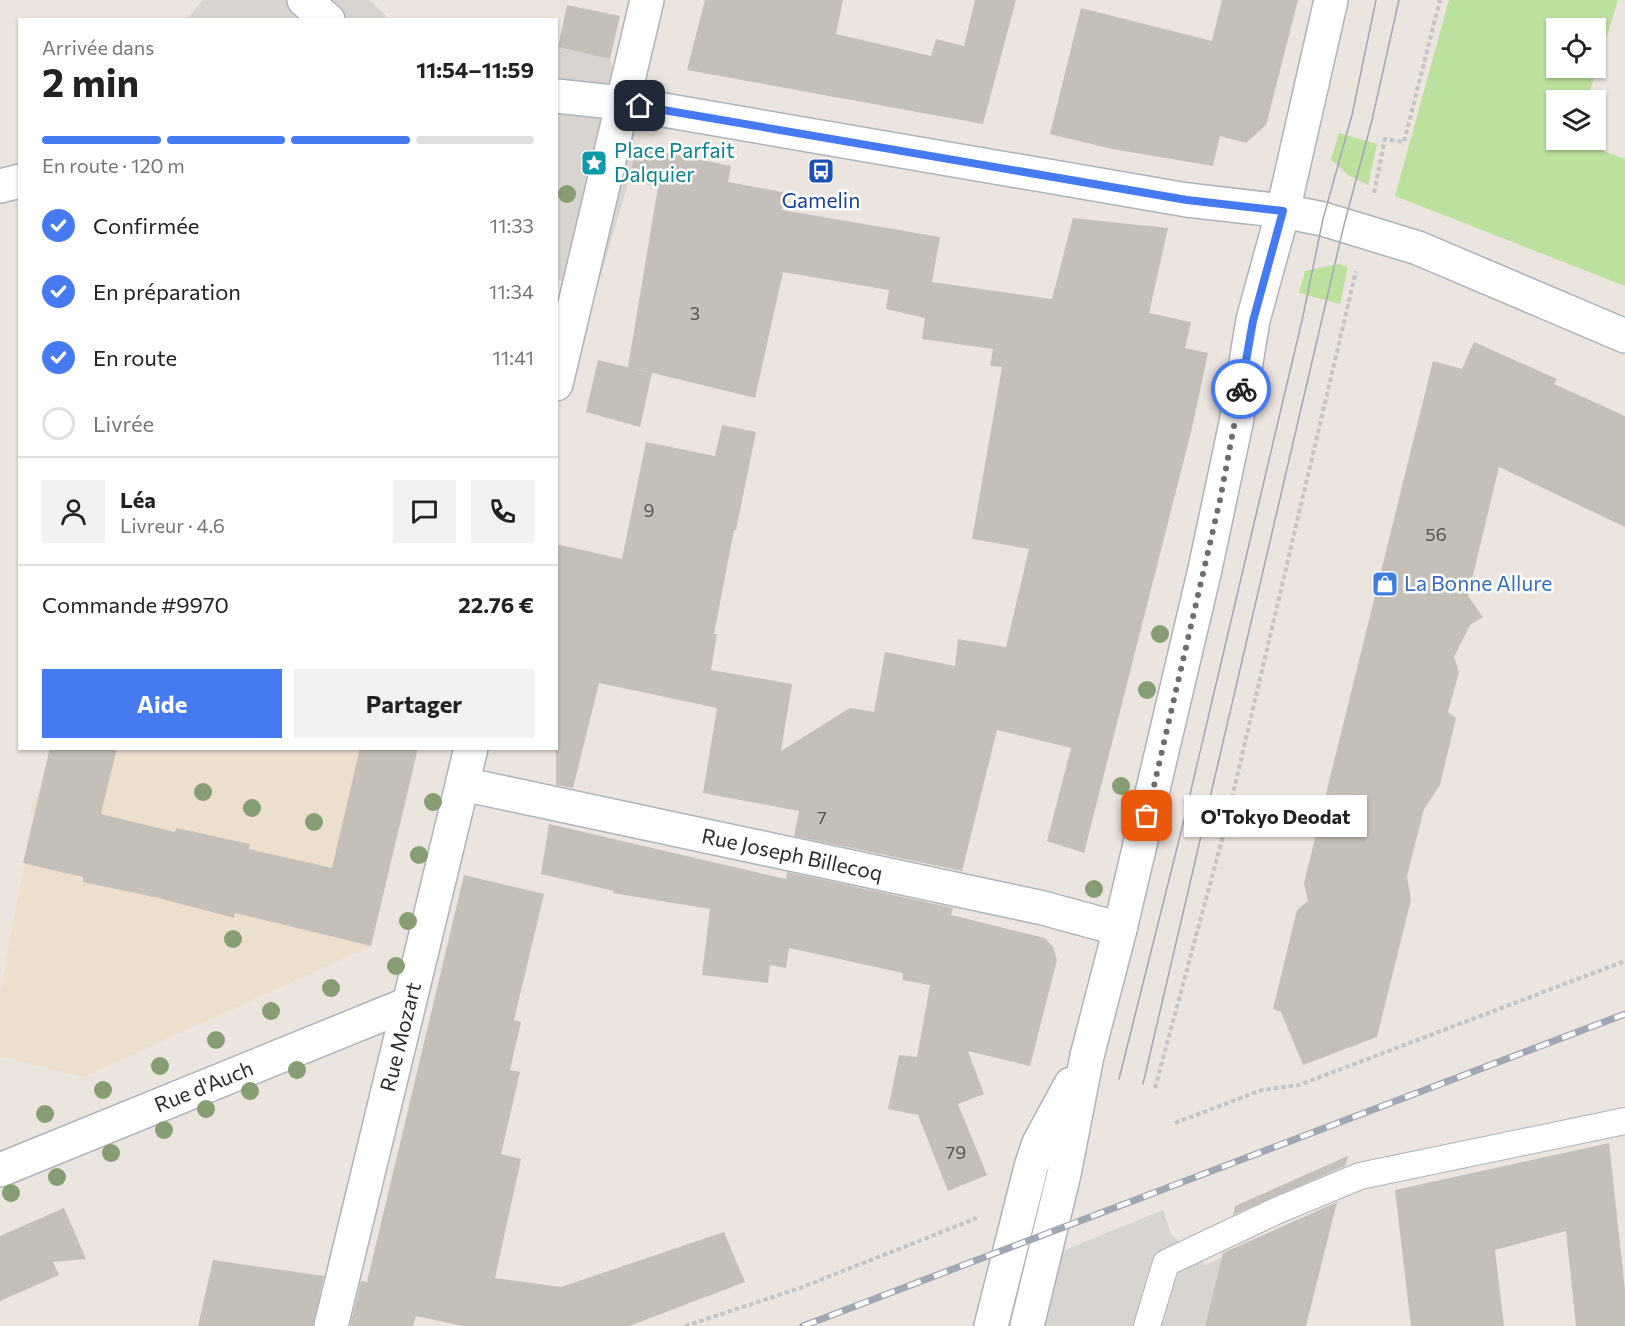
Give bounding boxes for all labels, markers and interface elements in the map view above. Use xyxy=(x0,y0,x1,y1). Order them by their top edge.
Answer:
map controls xyxy=(1546,18,1606,150)
button: locate xyxy=(1546,18,1606,78)
text: Arrivée dans xyxy=(42,35,154,59)
text: 11:54–11:59 xyxy=(416,56,534,83)
text: 2 min xyxy=(42,57,139,105)
pin xyxy=(614,80,665,131)
icon: home xyxy=(623,89,656,122)
button: layers xyxy=(1546,90,1606,150)
place label: Place Parfait Dalquier xyxy=(614,137,735,186)
place icon: Place Parfait Dalquier xyxy=(579,148,609,178)
text: En route · 120 m xyxy=(42,153,185,177)
bus stop icon: Gamelin xyxy=(806,156,836,186)
place label: Gamelin xyxy=(782,187,860,212)
icon: check xyxy=(42,209,75,242)
text: Confirmée xyxy=(93,212,199,239)
text: 11:33 xyxy=(489,213,534,237)
icon: check xyxy=(42,275,75,308)
text: En préparation xyxy=(93,278,241,305)
text: 11:34 xyxy=(489,279,534,303)
house number: 3 xyxy=(690,302,700,324)
icon: check xyxy=(42,341,75,374)
text: En route xyxy=(93,344,177,371)
text: 11:41 xyxy=(492,345,534,369)
courier xyxy=(1211,359,1271,419)
icon: bike xyxy=(1225,373,1258,406)
text: Livrée xyxy=(93,410,154,437)
button: person xyxy=(42,480,105,543)
button: chat xyxy=(393,480,456,543)
button: phone xyxy=(471,480,534,543)
text: Léa xyxy=(120,486,156,513)
house number: 9 xyxy=(644,499,654,521)
text: Livreur · 4.6 xyxy=(120,513,225,537)
house number: 56 xyxy=(1425,523,1447,545)
shop icon: La Bonne Allure xyxy=(1370,569,1400,599)
place label: La Bonne Allure xyxy=(1404,570,1552,595)
text: Commande #9970 xyxy=(42,591,229,618)
text: 22.76 € xyxy=(458,591,534,618)
button: Aide xyxy=(42,669,282,738)
button: Partager xyxy=(294,669,534,738)
pin xyxy=(1121,790,1172,841)
callout: O'Tokyo Deodat xyxy=(1183,795,1366,837)
icon: bag xyxy=(1130,799,1163,832)
text: O'Tokyo Deodat xyxy=(1201,804,1350,828)
house number: 7 xyxy=(817,806,827,828)
street label: Rue Joseph Billecoq xyxy=(700,822,885,885)
street label: Rue Mozart xyxy=(374,979,425,1094)
street label: Rue d'Auch xyxy=(150,1054,257,1117)
house number: 79 xyxy=(946,1141,966,1163)

